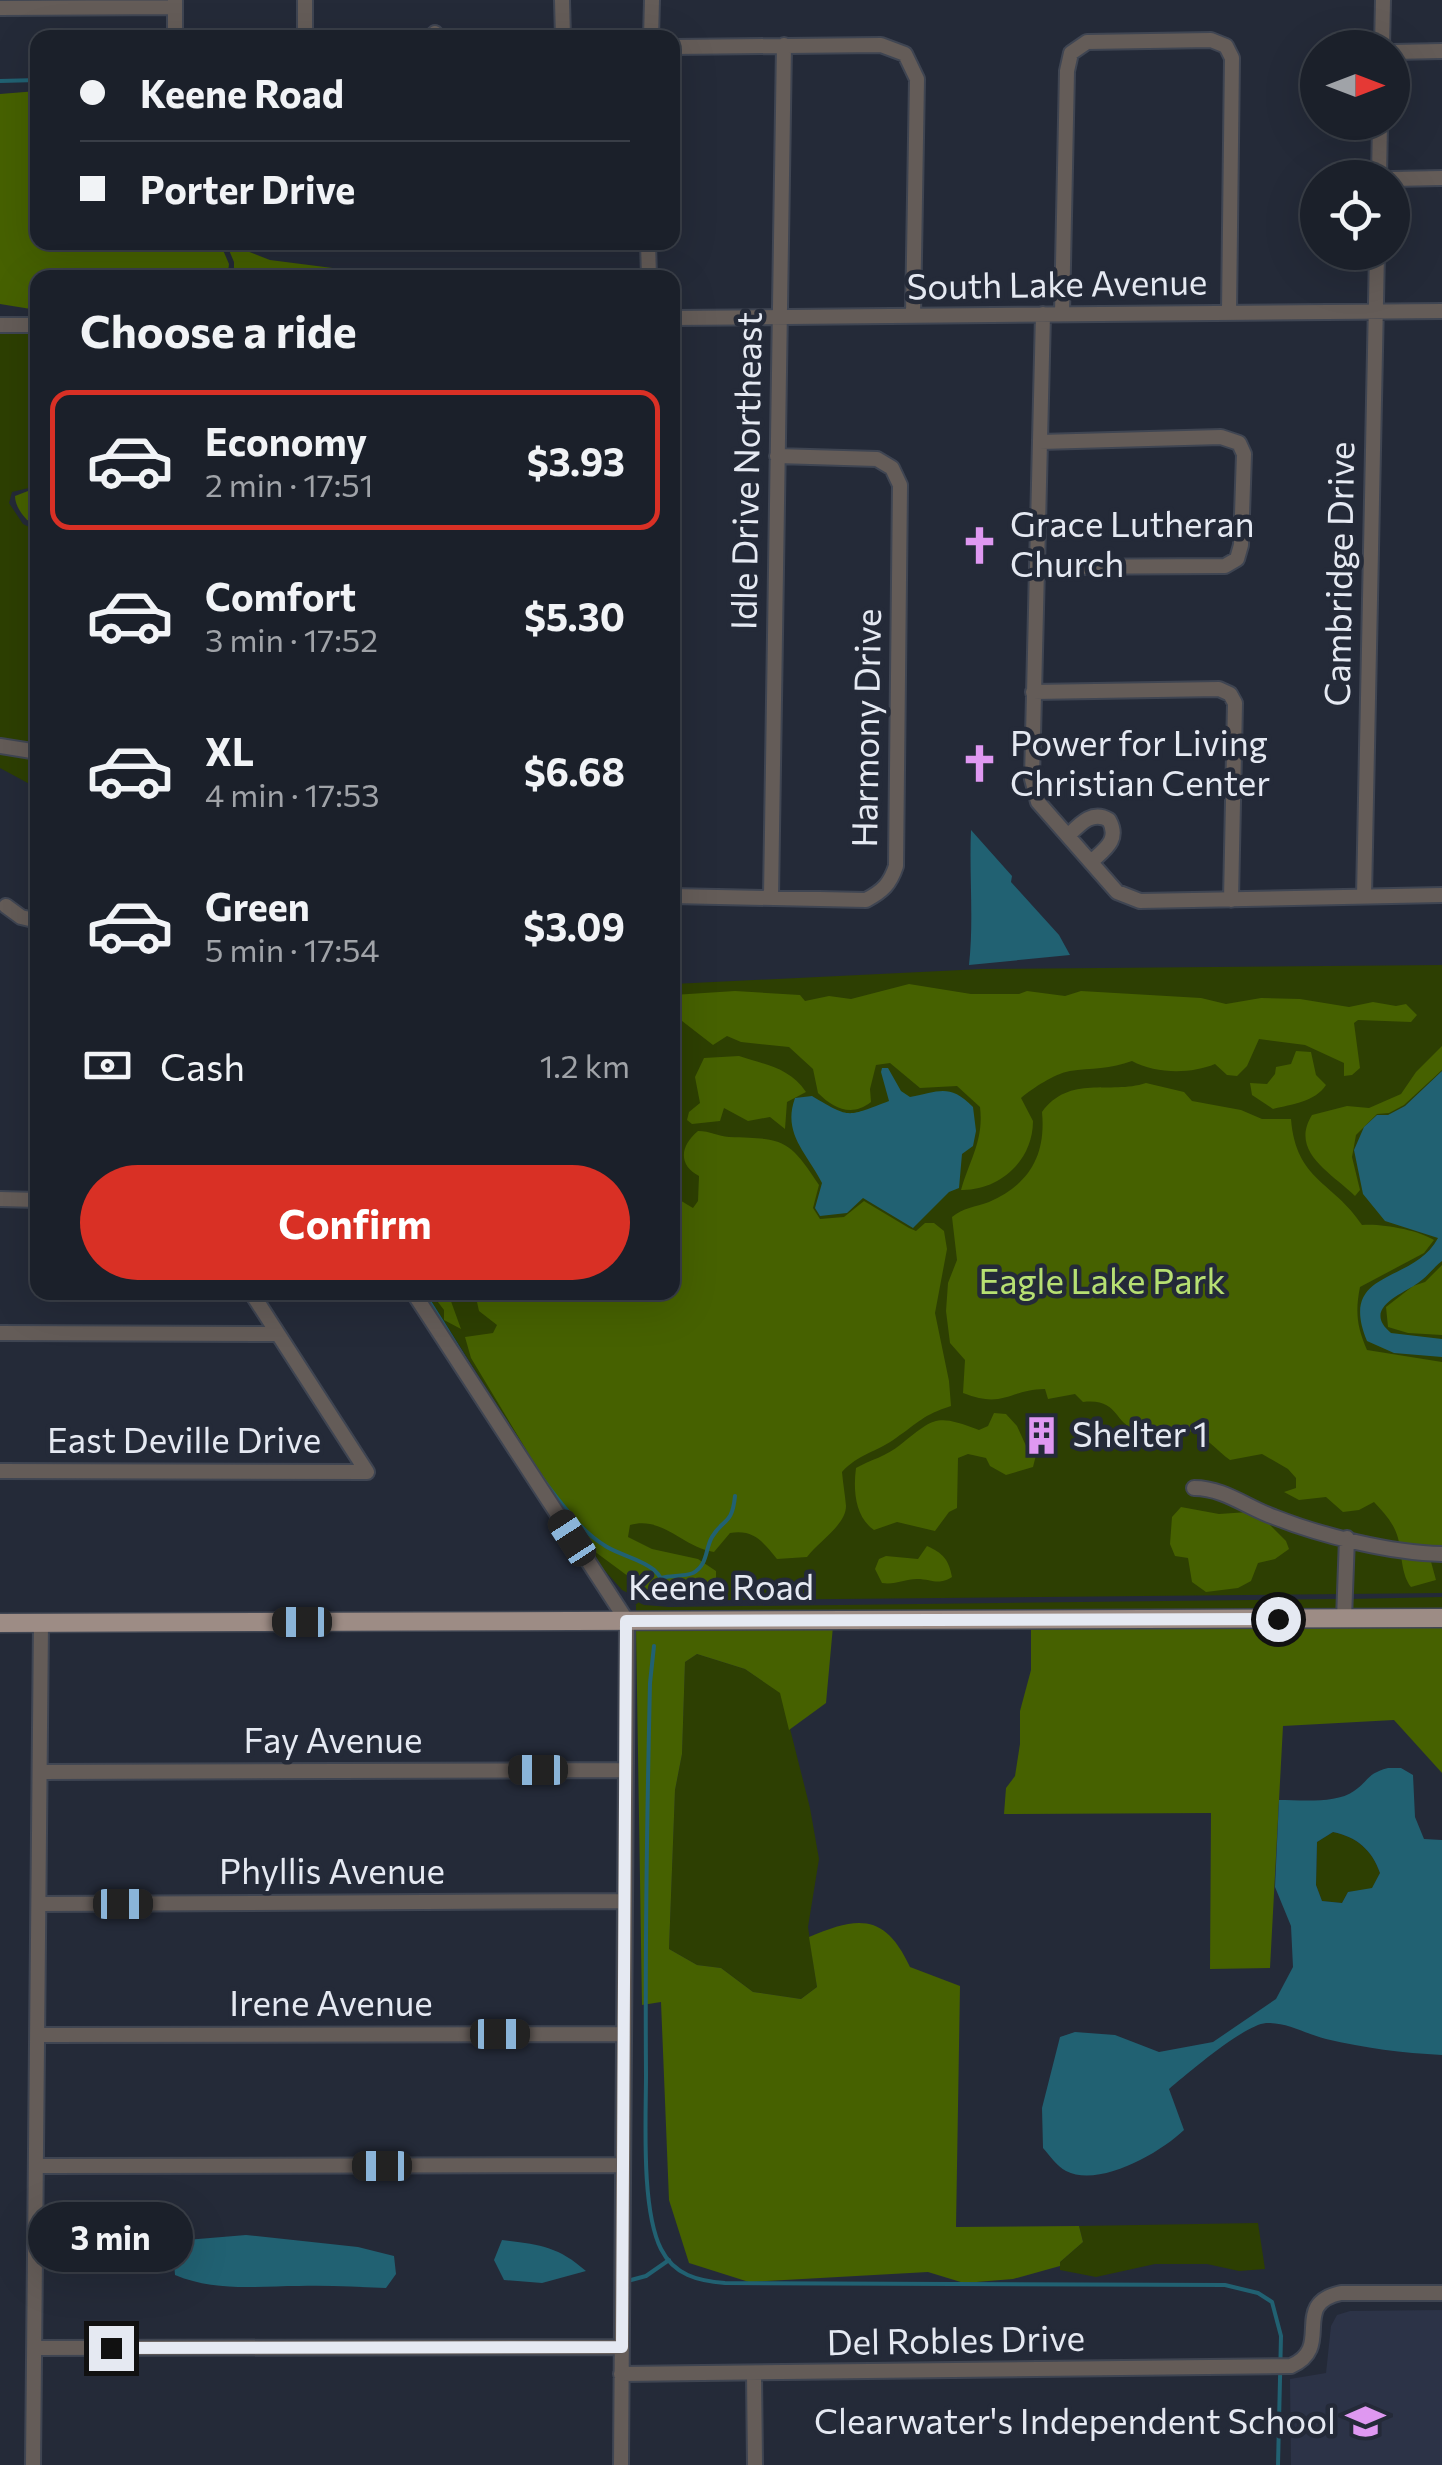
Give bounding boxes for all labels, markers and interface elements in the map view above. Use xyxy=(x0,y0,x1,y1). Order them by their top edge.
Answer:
north arrow xyxy=(1300,30,1410,140)
map controls xyxy=(1300,30,1410,270)
text: Keene Road xyxy=(140,69,344,116)
button: locate xyxy=(1300,160,1410,270)
text: Porter Drive xyxy=(140,165,355,212)
street label: South Lake Avenue xyxy=(906,258,1208,307)
text: Choose a ride xyxy=(80,302,357,357)
street label: Idle Drive Northeast xyxy=(720,312,769,630)
icon: car xyxy=(85,415,175,505)
text: Economy xyxy=(205,417,367,464)
text: $3.93 xyxy=(527,437,625,484)
street label: Cambridge Drive xyxy=(1314,441,1361,707)
text: 2 min · 17:51 xyxy=(205,464,373,504)
place label: Grace Lutheran Church xyxy=(1010,501,1255,584)
church icon: Grace Lutheran Church xyxy=(959,524,1001,566)
icon: car xyxy=(85,570,175,660)
text: Comfort xyxy=(205,572,356,619)
text: $5.30 xyxy=(524,592,625,639)
street label: Harmony Drive xyxy=(841,608,888,848)
text: 3 min · 17:52 xyxy=(205,619,378,659)
place label: Power for Living Christian Center xyxy=(1010,720,1270,803)
icon: car xyxy=(85,725,175,815)
text: XL xyxy=(205,727,254,774)
church icon: Power for Living Christian Center xyxy=(959,743,1001,785)
text: $6.68 xyxy=(524,747,625,794)
text: 4 min · 17:53 xyxy=(205,774,379,814)
icon: car xyxy=(85,880,175,970)
text: Green xyxy=(205,882,310,929)
text: $3.09 xyxy=(523,902,625,949)
text: 5 min · 17:54 xyxy=(205,929,380,969)
icon: cash xyxy=(80,1038,135,1093)
text: Cash xyxy=(160,1042,245,1089)
text: 1.2 km xyxy=(540,1045,630,1085)
button: Confirm xyxy=(80,1165,630,1280)
park label: Eagle Lake Park xyxy=(978,1258,1226,1301)
place label: Shelter 1 xyxy=(1072,1411,1208,1454)
building icon: Shelter 1 xyxy=(1021,1414,1063,1456)
street label: East Deville Drive xyxy=(47,1417,321,1460)
car xyxy=(543,1505,601,1571)
street label: Keene Road xyxy=(628,1564,814,1607)
route start xyxy=(1256,1597,1301,1642)
car xyxy=(272,1607,332,1637)
street label: Fay Avenue xyxy=(244,1717,422,1760)
car xyxy=(508,1755,568,1785)
street label: Phyllis Avenue xyxy=(219,1848,445,1891)
car xyxy=(93,1889,153,1919)
street label: Irene Avenue xyxy=(229,1980,433,2023)
car xyxy=(470,2019,530,2049)
car xyxy=(352,2151,412,2181)
callout: 3 min xyxy=(28,2203,194,2273)
text: 3 min xyxy=(70,2217,151,2257)
street label: Del Robles Drive xyxy=(826,2315,1085,2362)
route end xyxy=(89,2326,134,2371)
place label: Clearwater's Independent School xyxy=(814,2398,1336,2441)
school or university icon: Clearwater's Independent School xyxy=(1345,2401,1387,2443)

